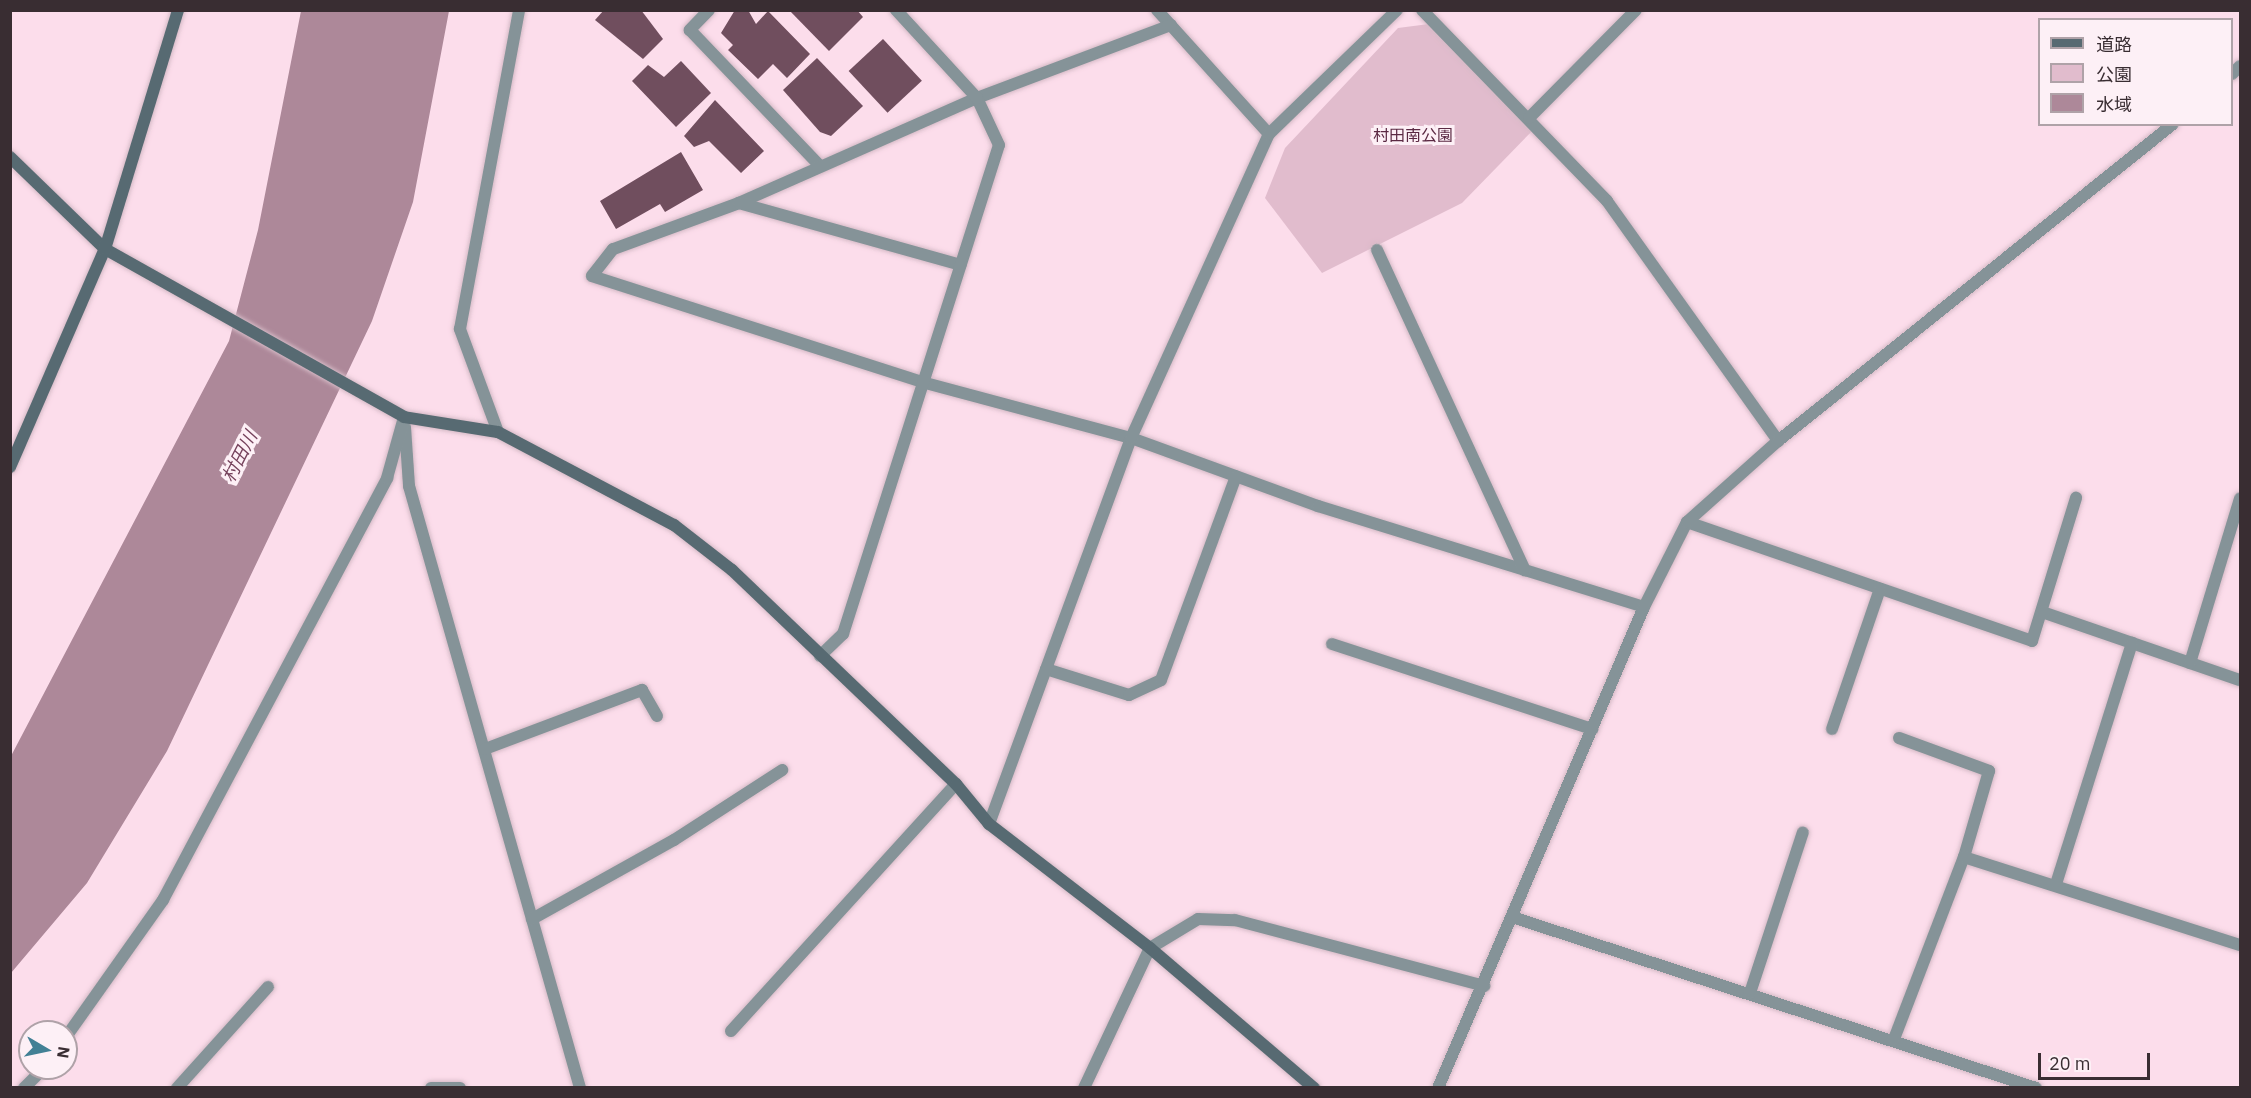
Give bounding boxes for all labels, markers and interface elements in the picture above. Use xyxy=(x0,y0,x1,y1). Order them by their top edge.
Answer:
legend xyxy=(2038,18,2233,126)
text: 道路 xyxy=(2096,33,2132,56)
text: 公園 xyxy=(2096,63,2132,86)
text: 水域 xyxy=(2096,93,2132,116)
park label: 村田南公園 xyxy=(1373,125,1453,145)
water label: 村田川 xyxy=(218,428,262,486)
north arrow xyxy=(18,1020,78,1080)
scale bar xyxy=(2041,1041,2154,1079)
text: N xyxy=(53,1045,75,1060)
text: 20 m xyxy=(2049,1052,2091,1075)

